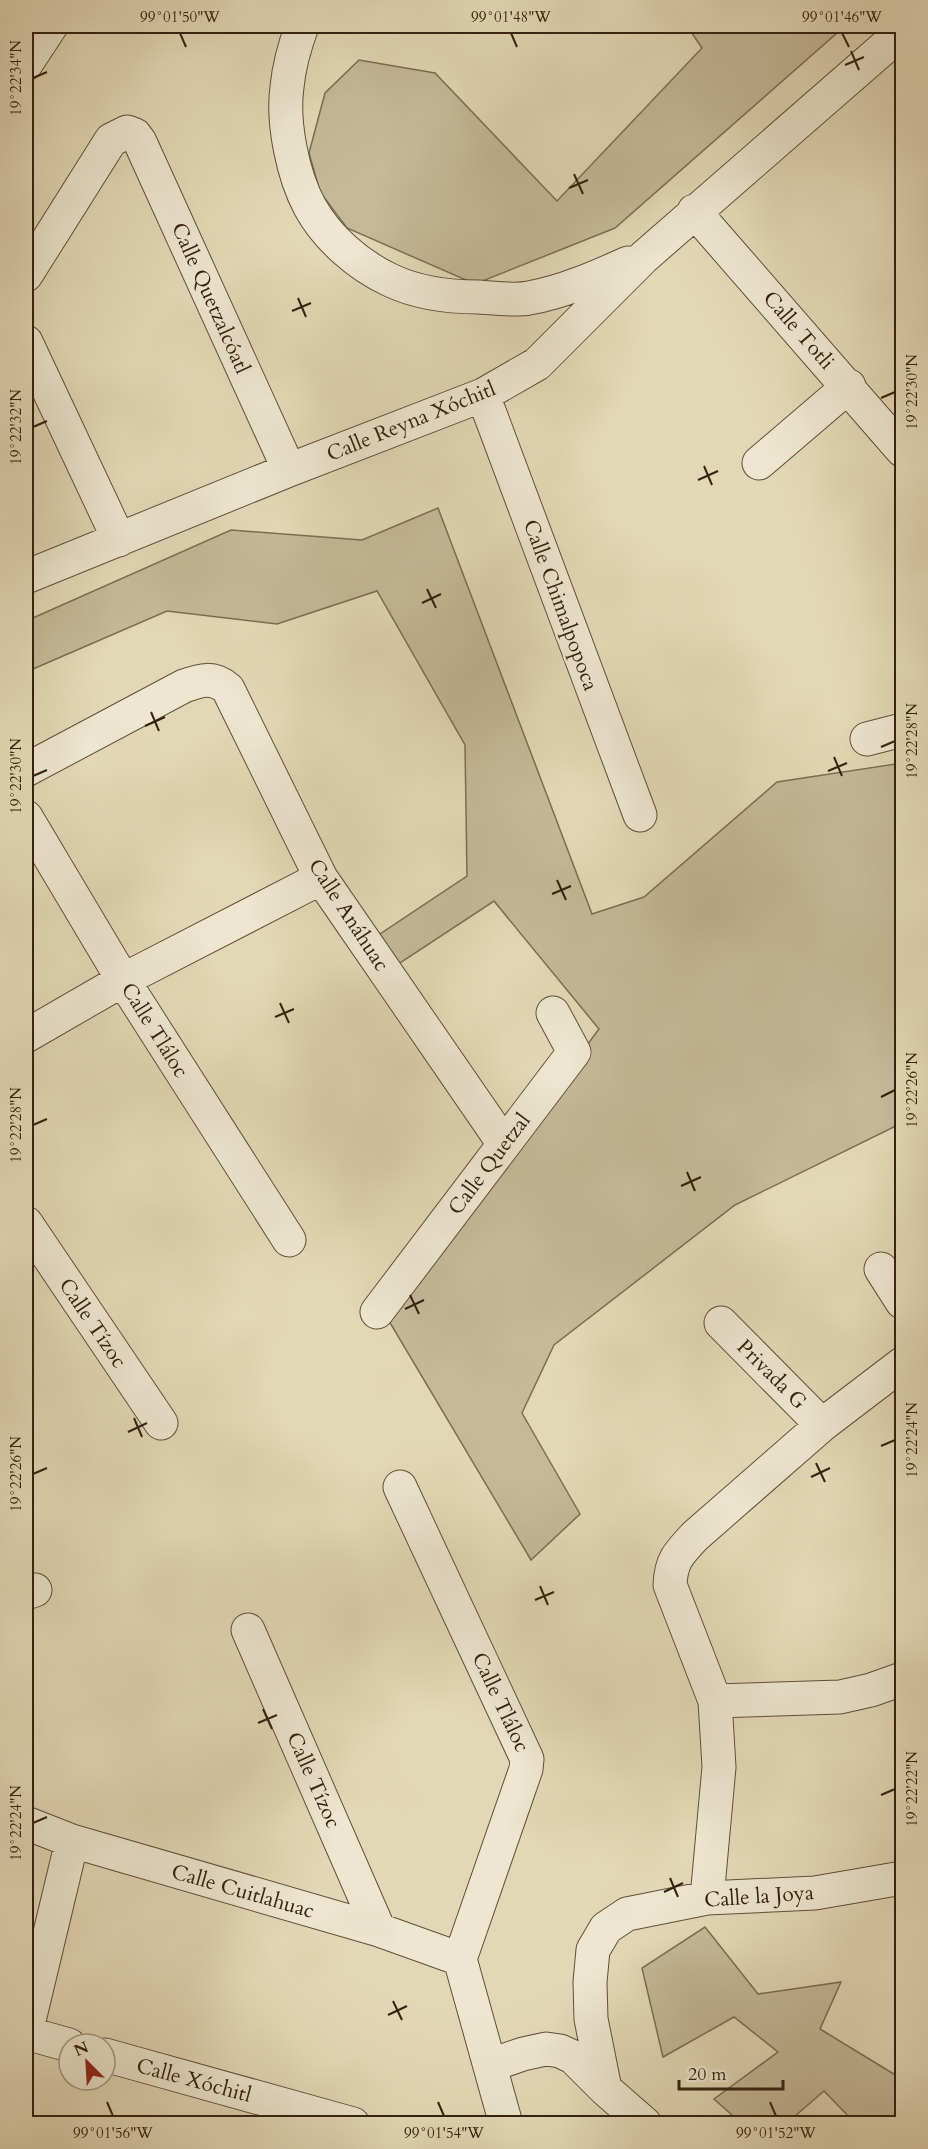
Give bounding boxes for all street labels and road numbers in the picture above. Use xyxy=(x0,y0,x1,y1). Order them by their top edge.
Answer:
street label: Calle Quetzalcóatl xyxy=(164,218,257,378)
street label: Calle Totli xyxy=(756,285,841,376)
street label: Calle Reyna Xóchitl xyxy=(322,374,500,469)
street label: Calle Chimalpopoca xyxy=(516,515,605,695)
street label: Calle Anáhuac xyxy=(301,853,396,977)
street label: Calle Tláloc xyxy=(114,977,195,1083)
street label: Calle Quetzal xyxy=(442,1107,537,1221)
street label: Calle Tízoc xyxy=(52,1273,133,1374)
street label: Privada G xyxy=(730,1333,813,1416)
street label: Calle Tláloc xyxy=(465,1648,536,1757)
street label: Calle Tízoc xyxy=(279,1727,348,1833)
street label: Calle Cuitlahuac xyxy=(168,1857,318,1926)
street label: Calle la Joya xyxy=(703,1878,815,1915)
street label: Calle Xóchitl xyxy=(133,2051,255,2110)

